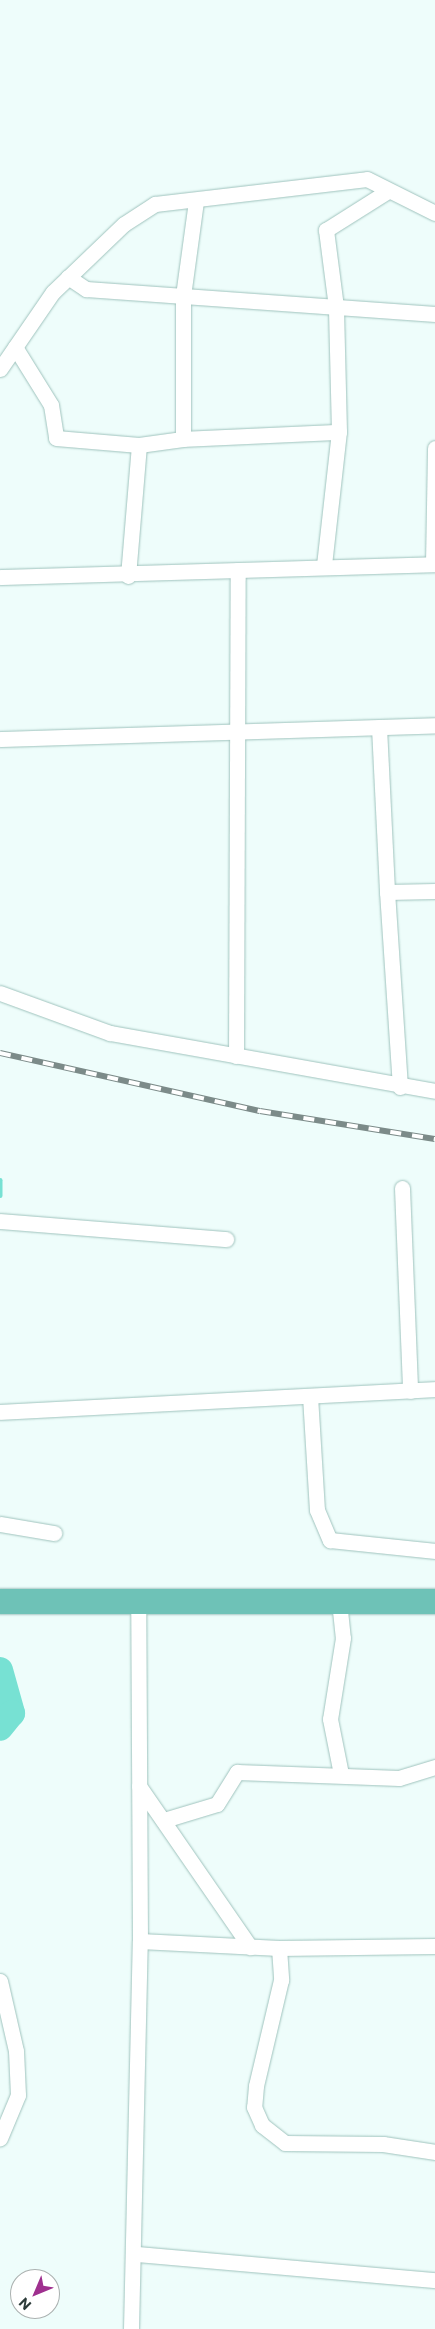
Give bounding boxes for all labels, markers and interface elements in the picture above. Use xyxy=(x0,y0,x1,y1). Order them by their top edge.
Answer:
north arrow xyxy=(10,2269,60,2319)
text: N xyxy=(15,2295,34,2314)

